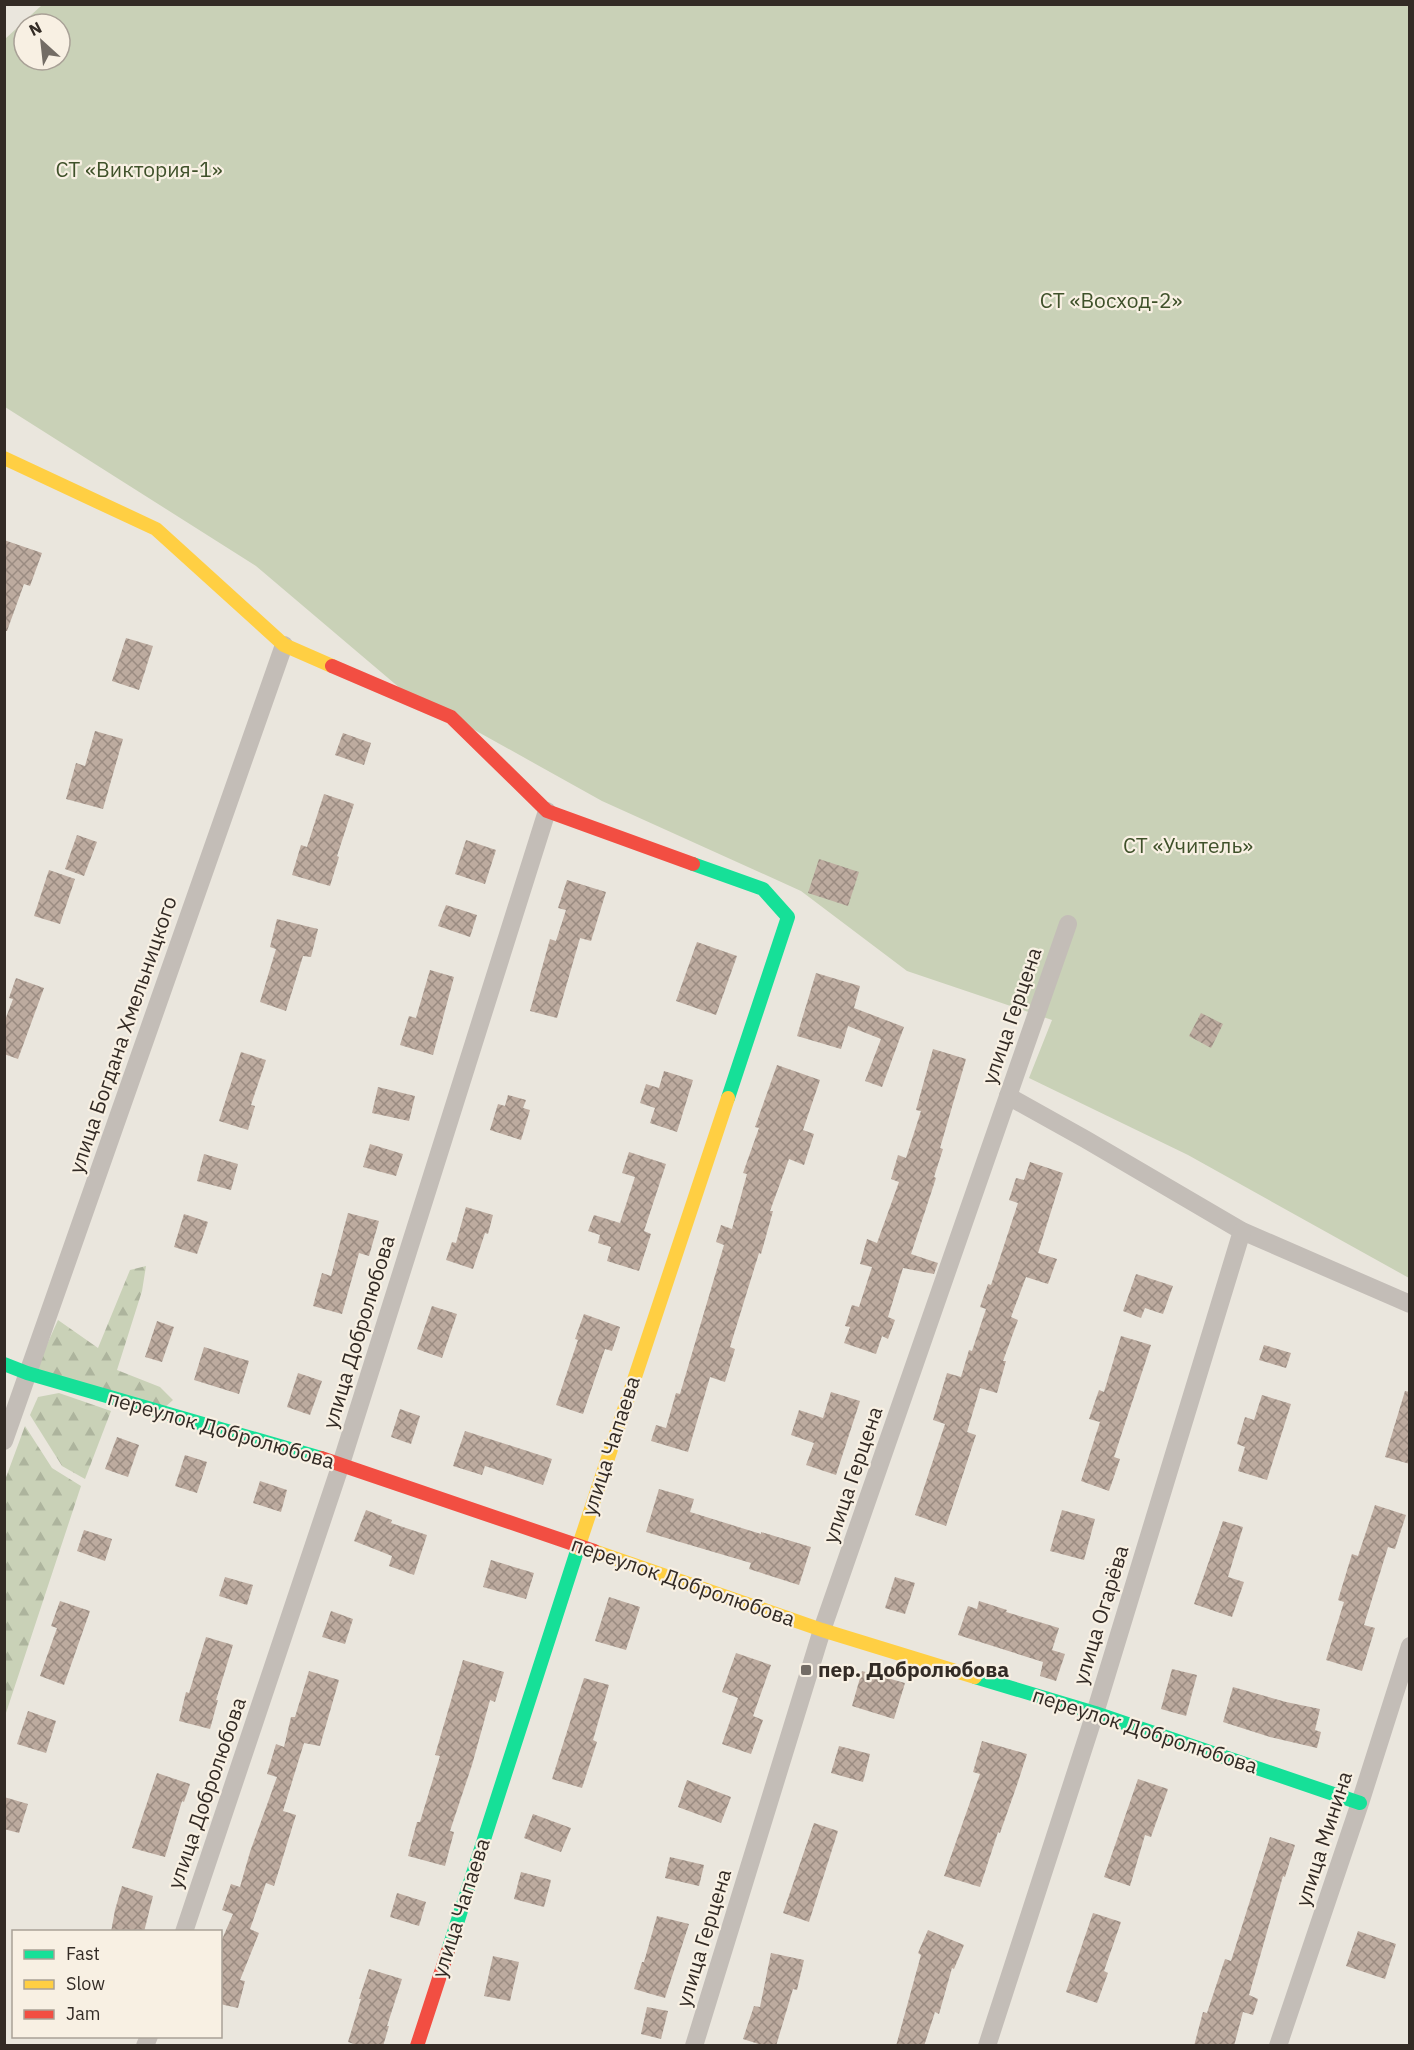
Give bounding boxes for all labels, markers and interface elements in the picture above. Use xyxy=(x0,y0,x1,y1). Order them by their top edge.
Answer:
north arrow xyxy=(12,12,72,72)
text: N xyxy=(25,17,45,40)
park label: СТ «Виктория-1» xyxy=(55,155,223,183)
park label: СТ «Восход-2» xyxy=(1040,286,1182,314)
park label: СТ «Учитель» xyxy=(1123,831,1253,859)
street label: улица Богдана Хмельницкого xyxy=(61,892,183,1177)
street label: улица Герцена xyxy=(975,944,1048,1088)
street label: улица Добролюбова xyxy=(315,1232,401,1432)
street label: улица Чапаева xyxy=(574,1372,646,1519)
street label: переулок Добролюбова xyxy=(104,1383,338,1475)
street label: улица Герцена xyxy=(816,1403,889,1547)
street label: переулок Добролюбова xyxy=(568,1530,799,1633)
street label: улица Огарёва xyxy=(1066,1541,1135,1688)
place label: пер. Добролюбова xyxy=(818,1655,1009,1683)
marker: пер. Добролюбова xyxy=(799,1663,813,1677)
street label: переулок Добролюбова xyxy=(1029,1680,1261,1780)
street label: улица Добролюбова xyxy=(160,1693,252,1892)
street label: улица Минина xyxy=(1288,1767,1358,1910)
street label: улица Чапаева xyxy=(424,1834,496,1981)
street label: улица Герцена xyxy=(669,1865,737,2010)
legend xyxy=(12,1930,222,2038)
text: Fast xyxy=(66,1942,100,1965)
text: Slow xyxy=(66,1972,105,1995)
text: Jam xyxy=(66,2002,101,2025)

